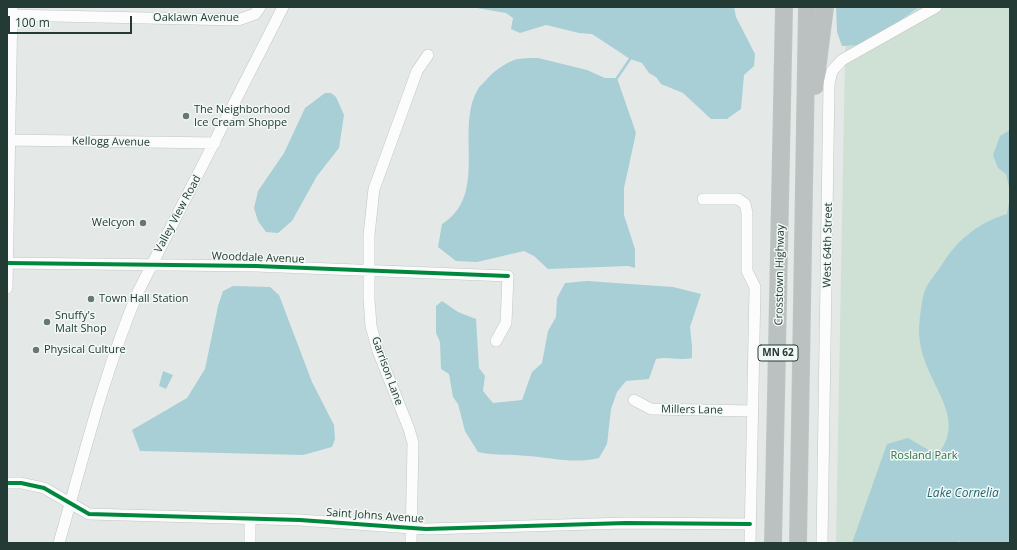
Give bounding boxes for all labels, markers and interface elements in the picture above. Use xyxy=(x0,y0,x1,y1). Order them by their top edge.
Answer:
scale bar xyxy=(10,8,134,34)
street label: Oaklawn Avenue xyxy=(153,11,239,25)
text: 100 m xyxy=(15,14,50,31)
place label: The Neighborhood Ice Cream Shoppe xyxy=(194,103,290,129)
marker: The Neighborhood Ice Cream Shoppe xyxy=(181,111,191,121)
street label: Kellogg Avenue xyxy=(72,135,150,149)
street label: Valley View Road xyxy=(152,173,204,255)
street label: West 64th Street xyxy=(821,202,835,288)
place label: Welcyon xyxy=(92,216,135,230)
marker: Welcyon xyxy=(138,218,148,228)
street label: Crosstown Highway xyxy=(773,224,787,326)
street label: Wooddale Avenue xyxy=(211,250,305,266)
place label: Town Hall Station xyxy=(99,292,189,306)
marker: Town Hall Station xyxy=(86,294,96,304)
place label: Snuffy's Malt Shop xyxy=(55,309,107,335)
marker: Snuffy's Malt Shop xyxy=(42,317,52,327)
street label: Garrison Lane xyxy=(368,335,406,407)
place label: Physical Culture xyxy=(44,343,126,357)
marker: Physical Culture xyxy=(31,345,41,355)
road number: MN 62 xyxy=(758,345,798,361)
street label: Millers Lane xyxy=(661,403,723,417)
park label: Rosland Park xyxy=(891,449,957,463)
water label: Lake Cornelia xyxy=(927,487,999,501)
street label: Saint Johns Avenue xyxy=(326,506,424,526)

